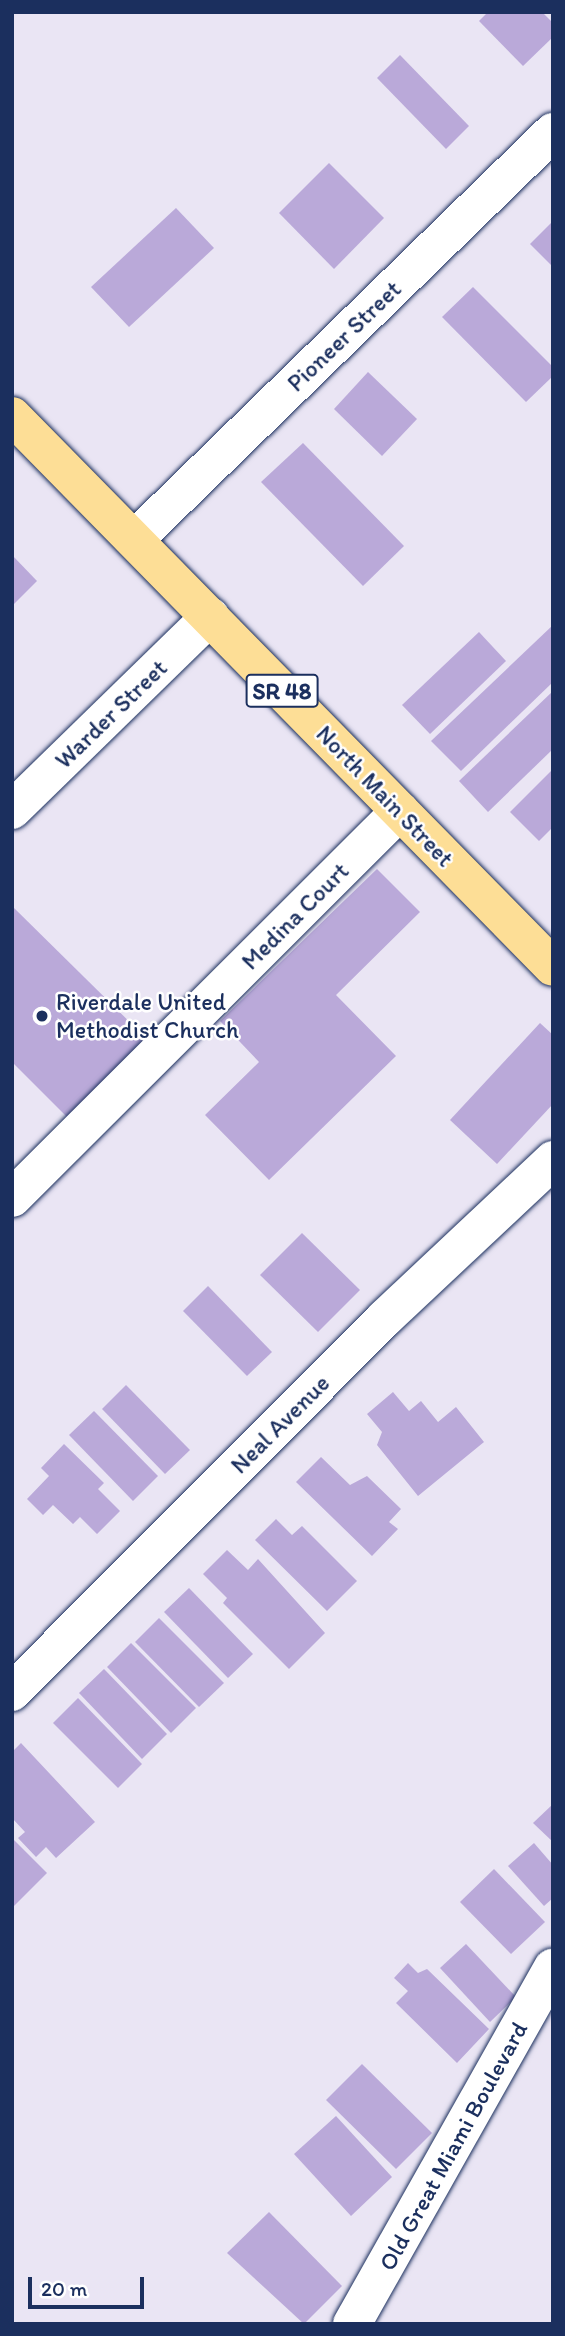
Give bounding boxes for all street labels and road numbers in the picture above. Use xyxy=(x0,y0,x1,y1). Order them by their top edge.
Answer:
street label: Pioneer Street xyxy=(281,275,407,397)
street label: Warder Street xyxy=(49,654,173,774)
road number: SR 48 xyxy=(245,671,319,710)
street label: North Main Street xyxy=(310,719,460,873)
street label: Medina Court xyxy=(235,856,355,976)
street label: Neal Avenue xyxy=(225,1369,335,1479)
street label: Old Great Miami Boulevard xyxy=(372,2016,534,2276)

